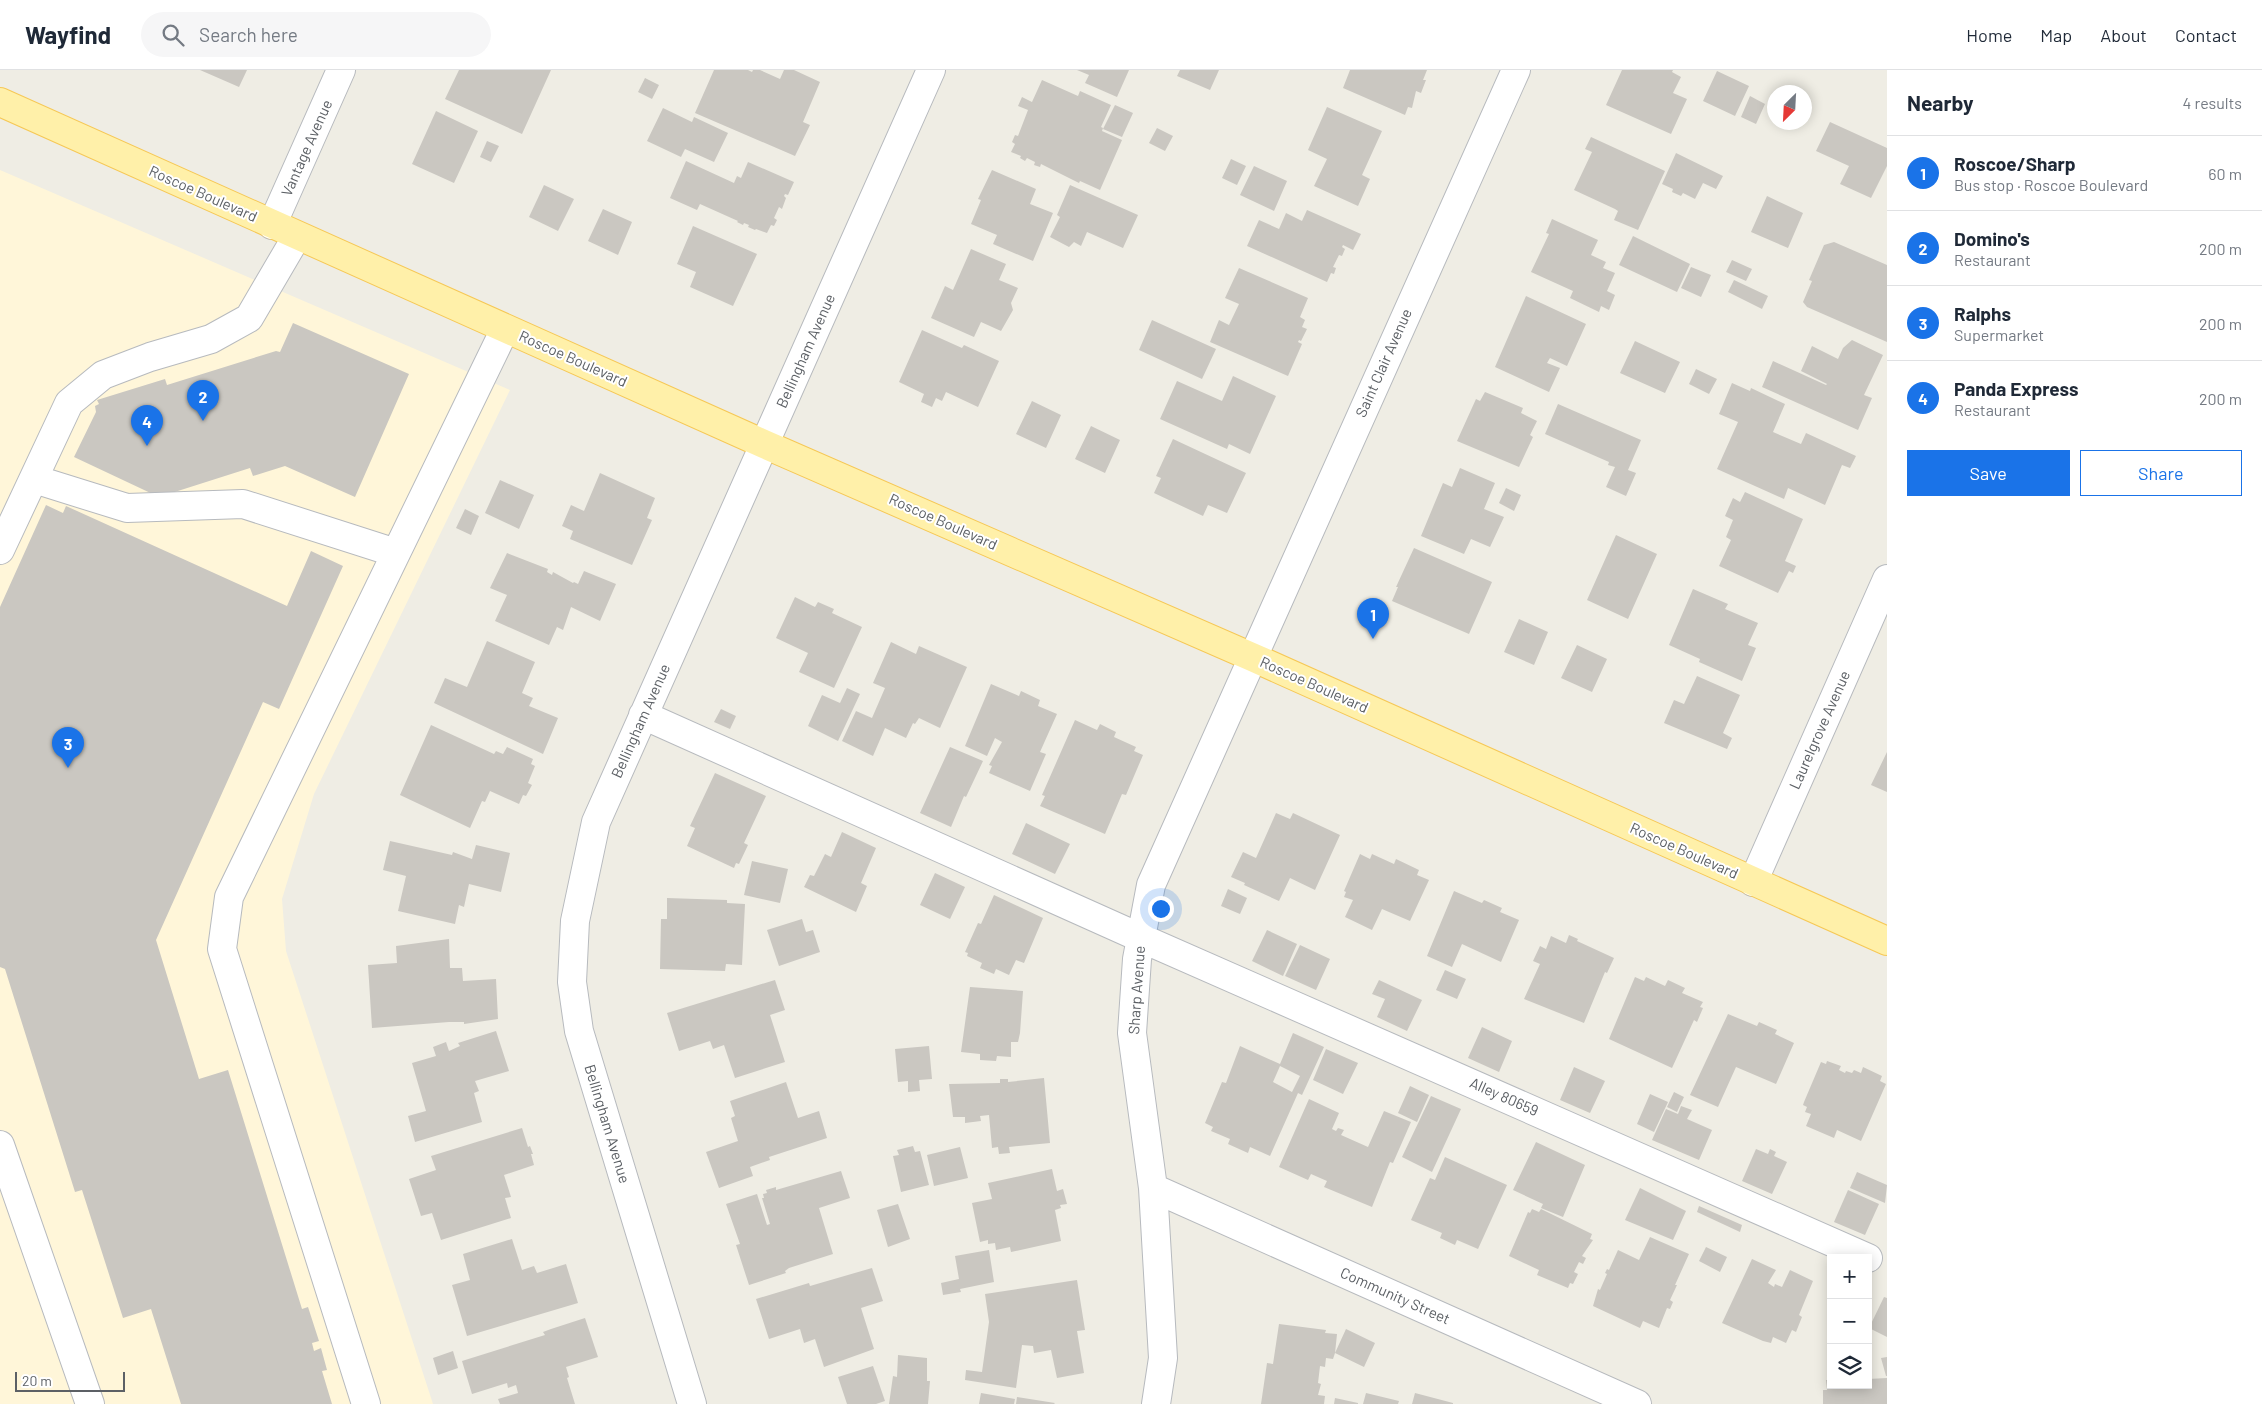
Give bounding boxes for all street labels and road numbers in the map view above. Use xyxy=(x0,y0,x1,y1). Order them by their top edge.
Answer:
street label: Vantage Avenue xyxy=(277,97,335,199)
street label: Roscoe Boulevard xyxy=(147,161,260,225)
street label: Bellingham Avenue xyxy=(772,291,838,410)
street label: Saint Clair Avenue xyxy=(1351,306,1415,420)
street label: Roscoe Boulevard xyxy=(517,326,630,390)
street label: Roscoe Boulevard xyxy=(887,489,1000,553)
street label: Roscoe Boulevard xyxy=(1258,652,1371,716)
street label: Bellingham Avenue xyxy=(607,661,673,780)
street label: Laurelgrove Avenue xyxy=(1785,668,1853,792)
street label: Roscoe Boulevard xyxy=(1628,818,1741,882)
street label: Sharp Avenue xyxy=(1124,945,1148,1035)
street label: Bellingham Avenue xyxy=(581,1062,635,1185)
street label: Alley 80659 xyxy=(1467,1073,1542,1119)
street label: Community Street xyxy=(1338,1263,1453,1327)

